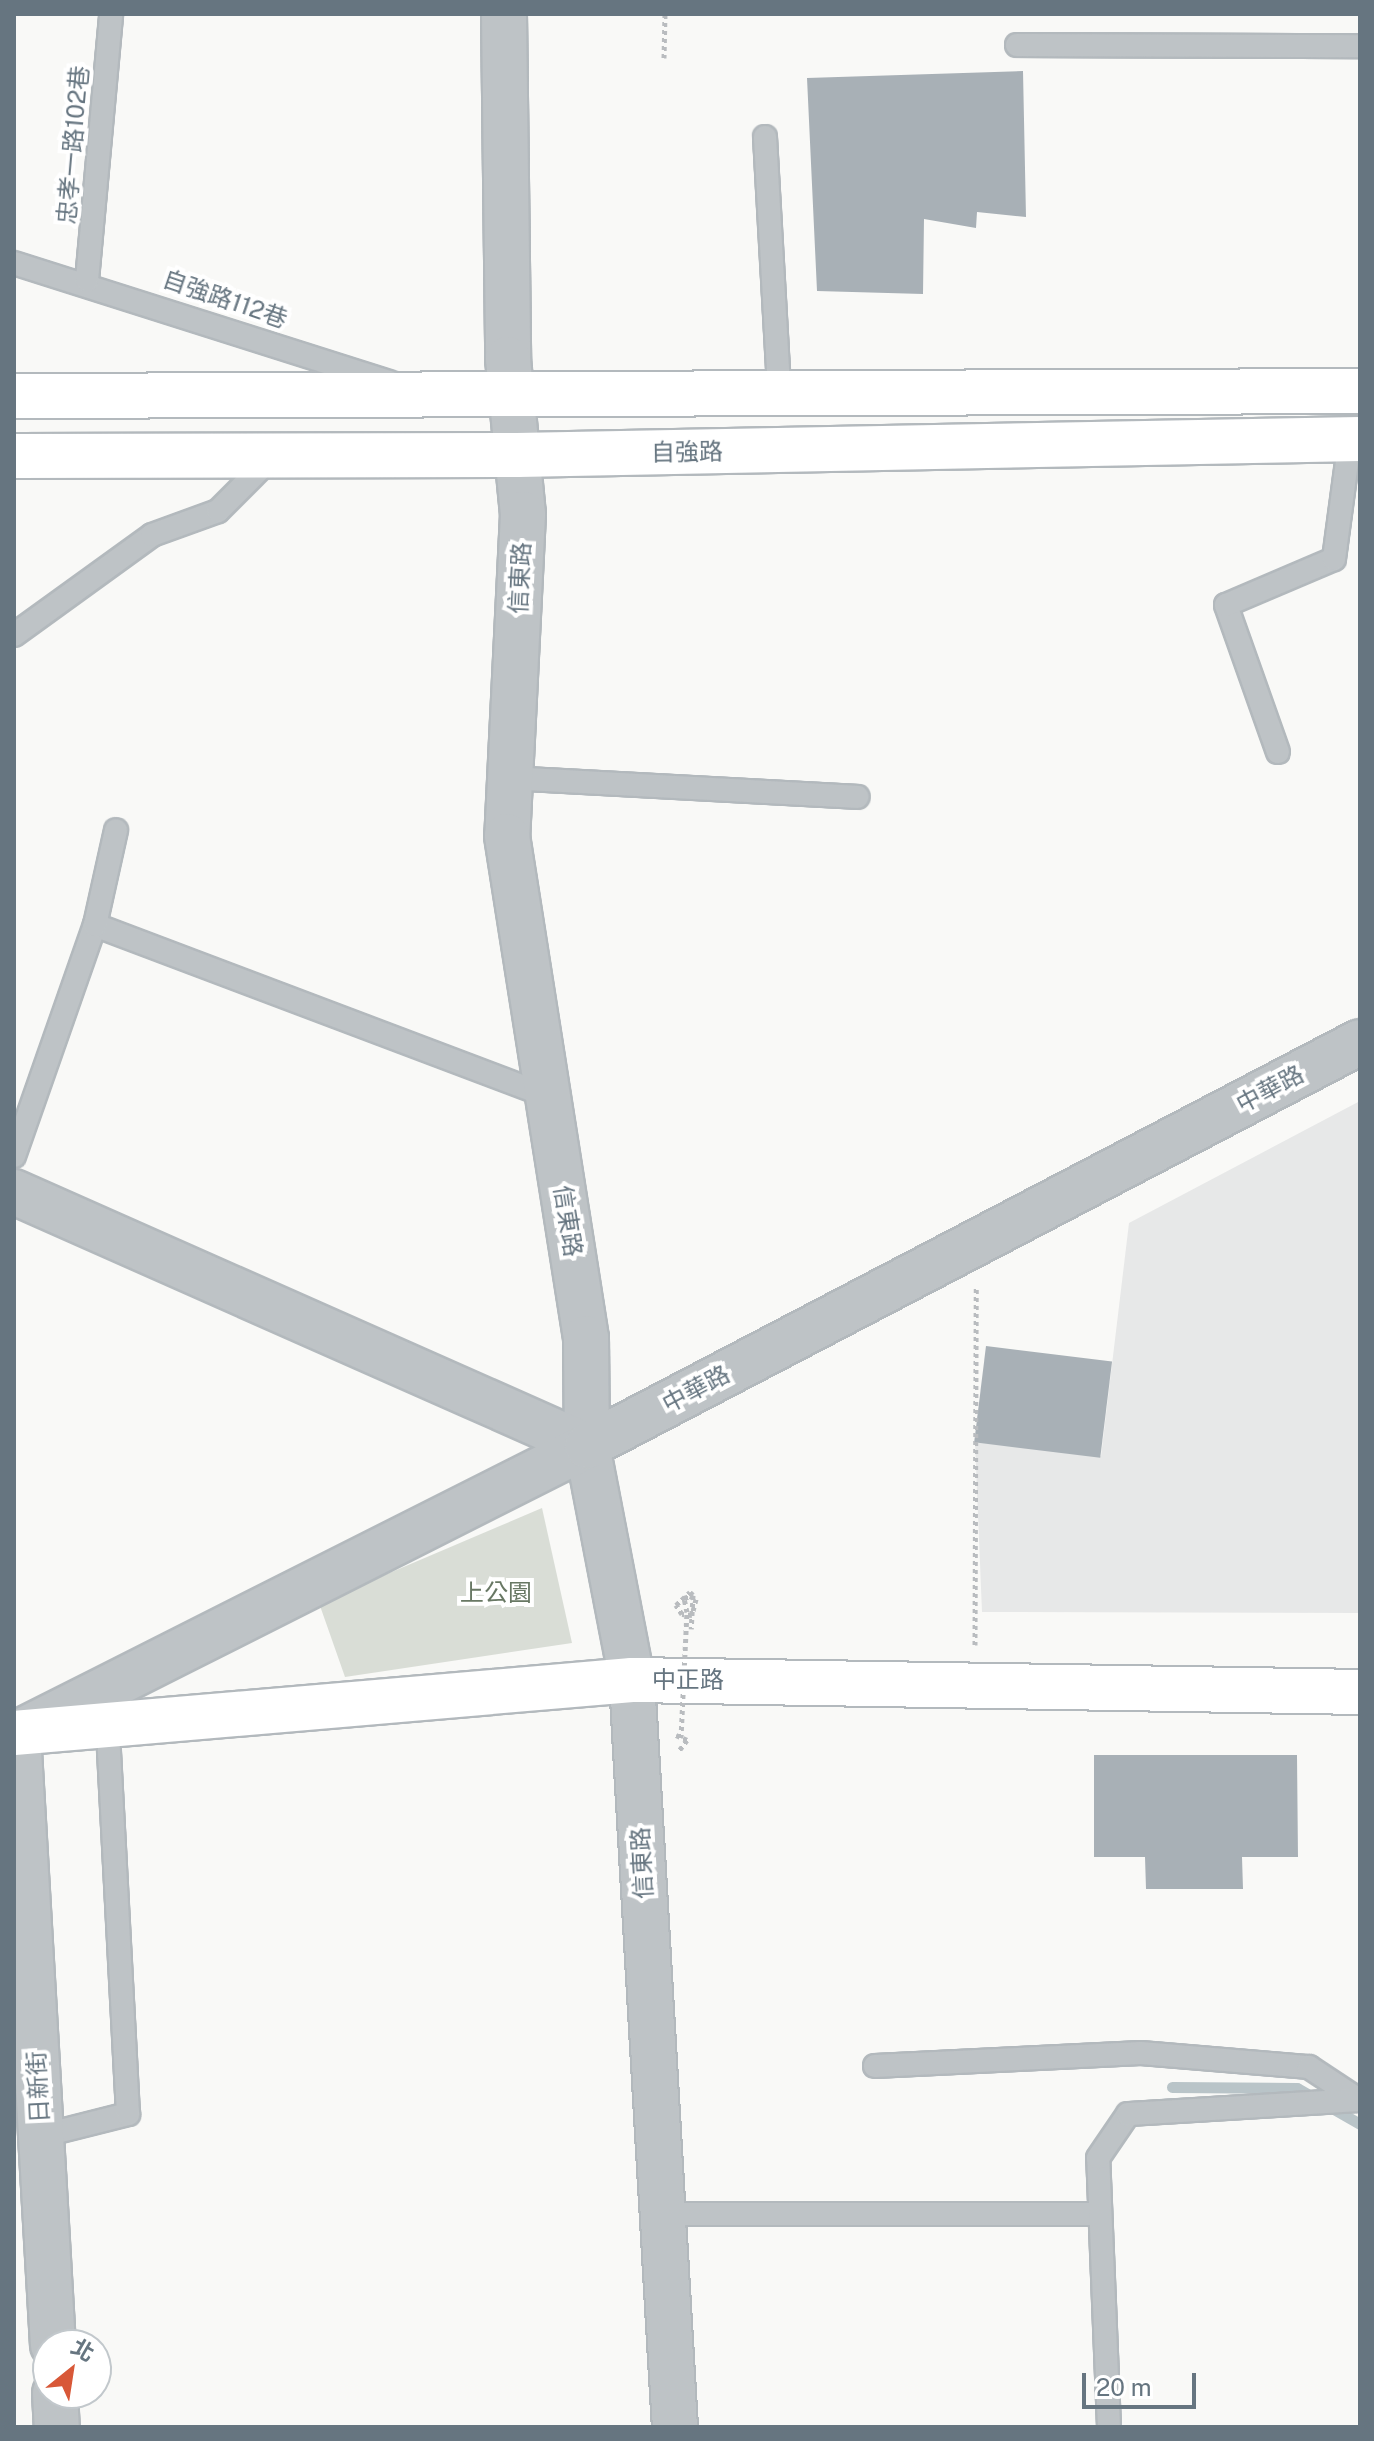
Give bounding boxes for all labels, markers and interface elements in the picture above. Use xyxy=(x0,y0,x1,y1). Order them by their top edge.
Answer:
street label: 忠孝一路102巷 xyxy=(52,65,94,225)
street label: 自強路112巷 xyxy=(159,264,291,334)
street label: 自強路 xyxy=(651,437,723,467)
street label: 信東路 xyxy=(504,541,536,615)
street label: 中華路 xyxy=(1231,1059,1309,1119)
street label: 信東路 xyxy=(548,1183,588,1259)
street label: 中華路 xyxy=(657,1359,735,1419)
park label: 上公園 xyxy=(460,1579,532,1607)
street label: 中正路 xyxy=(652,1666,724,1694)
street label: 信東路 xyxy=(626,1826,658,1900)
street label: 日新街 xyxy=(22,2050,54,2124)
north arrow xyxy=(32,2329,112,2409)
text: 北 xyxy=(67,2333,99,2367)
scale bar xyxy=(1086,2357,1200,2407)
text: 20 m xyxy=(1096,2373,1152,2401)

